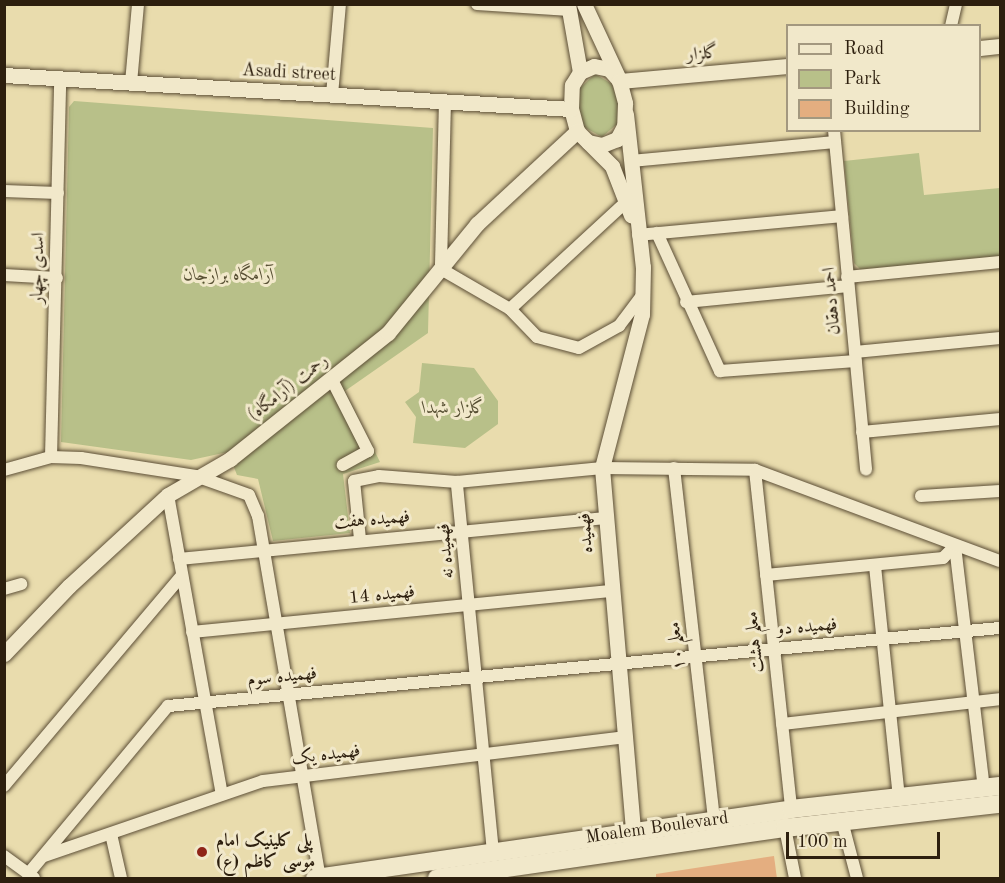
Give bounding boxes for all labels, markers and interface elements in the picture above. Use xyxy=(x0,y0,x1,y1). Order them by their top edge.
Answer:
legend xyxy=(786,24,981,132)
text: Road xyxy=(844,40,884,58)
street label: گلزار xyxy=(685,42,719,66)
street label: Asadi street xyxy=(241,60,337,86)
text: Park xyxy=(844,70,881,88)
text: Building xyxy=(844,100,909,118)
street label: اسدی چهار xyxy=(27,232,49,304)
park label: آرامگاه برازجان xyxy=(183,264,275,286)
street label: احمد دهقان xyxy=(818,266,846,336)
street label: رحمت (آرامگاه) xyxy=(243,350,333,426)
park label: گلزار شهدا xyxy=(422,397,486,419)
street label: فهمیده هفت xyxy=(333,506,411,534)
street label: فهمیده xyxy=(574,512,598,554)
street label: فهمیده نه xyxy=(433,522,459,580)
street label: فهمیده 14 xyxy=(348,581,416,609)
street label: معلم هشت xyxy=(741,610,769,674)
street label: فهمیده دو xyxy=(776,614,838,640)
street label: معلم ۱۰ xyxy=(663,621,691,671)
street label: فهمیده سوم xyxy=(246,663,318,691)
street label: فهمیده یک xyxy=(290,740,362,770)
street label: Moalem Boulevard xyxy=(584,807,730,849)
scale bar xyxy=(789,820,944,858)
place label: پلی کلینیک امام موسی کاظم (ع) xyxy=(216,831,315,874)
text: 100 m xyxy=(797,833,848,851)
marker: پلی کلینیک امام موسی کاظم (ع) xyxy=(193,843,211,861)

